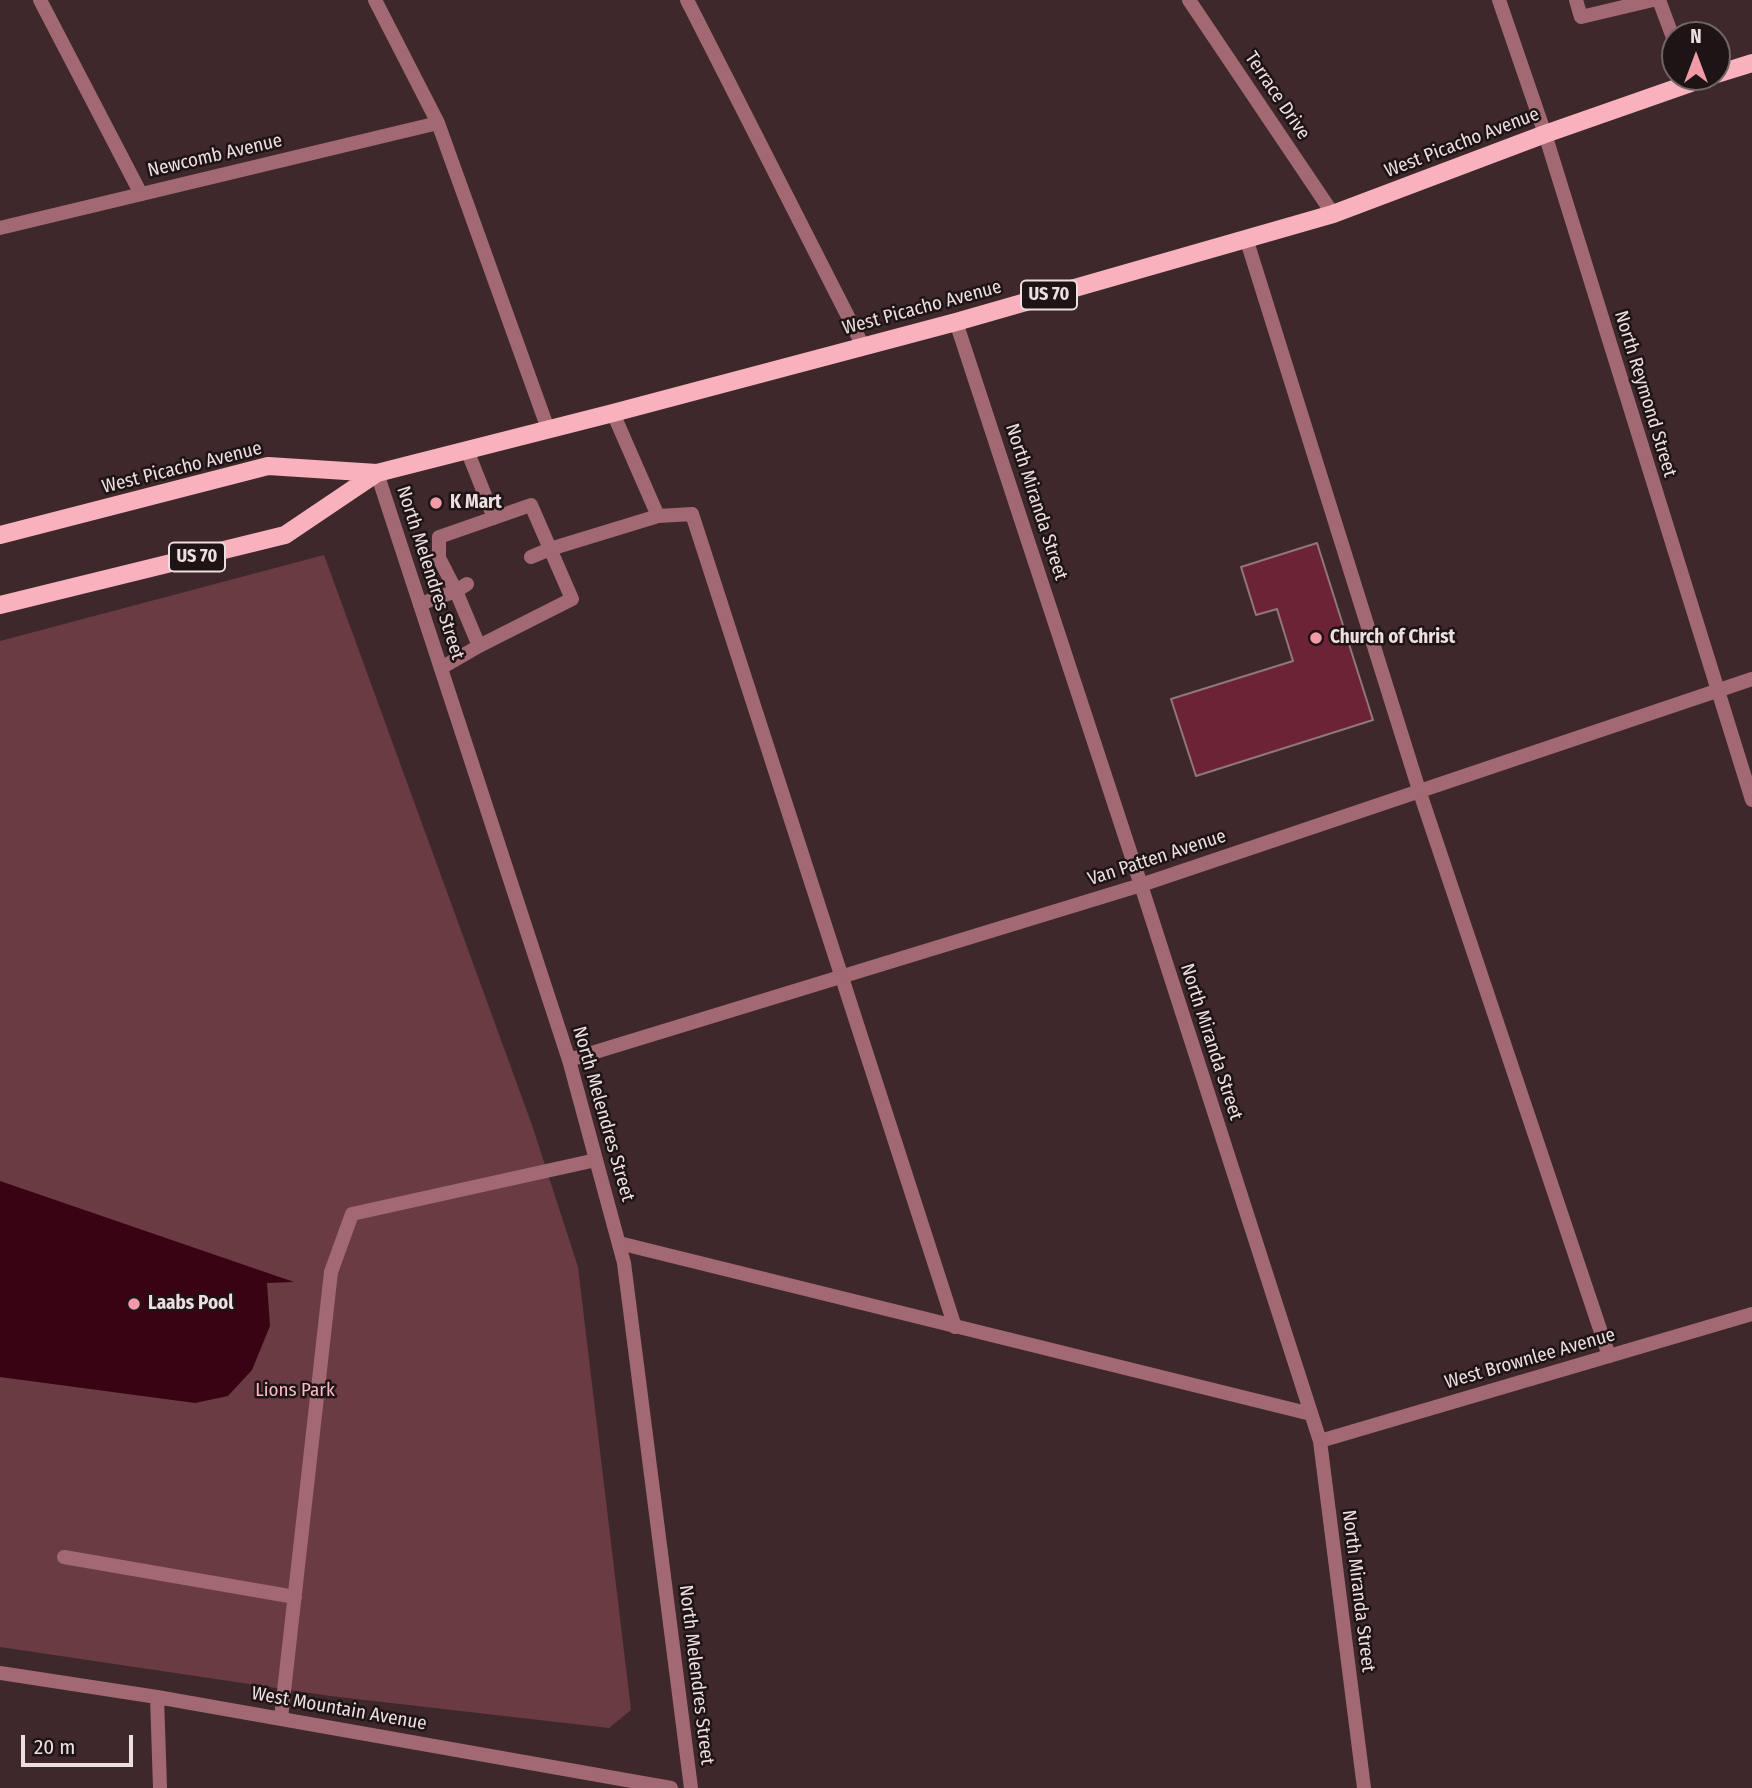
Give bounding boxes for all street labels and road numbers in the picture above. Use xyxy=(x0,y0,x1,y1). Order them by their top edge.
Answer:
street label: Terrace Drive xyxy=(1239,48,1315,144)
street label: West Picacho Avenue xyxy=(1381,103,1543,183)
street label: Newcomb Avenue xyxy=(145,129,285,183)
street label: West Picacho Avenue xyxy=(840,276,1004,340)
road number: US 70 xyxy=(1021,281,1077,310)
street label: North Reymond Street xyxy=(1609,308,1681,480)
street label: North Miranda Street xyxy=(1000,421,1072,583)
street label: West Picacho Avenue xyxy=(100,437,264,499)
street label: North Melendres Street xyxy=(391,483,469,663)
road number: US 70 xyxy=(169,542,225,572)
street label: Van Patten Avenue xyxy=(1085,825,1229,891)
street label: North Miranda Street xyxy=(1175,961,1247,1123)
street label: North Melendres Street xyxy=(567,1024,639,1204)
street label: West Brownlee Avenue xyxy=(1442,1324,1618,1394)
street label: North Miranda Street xyxy=(1337,1509,1379,1673)
street label: North Melendres Street xyxy=(674,1584,718,1766)
street label: West Mountain Avenue xyxy=(250,1682,428,1736)

